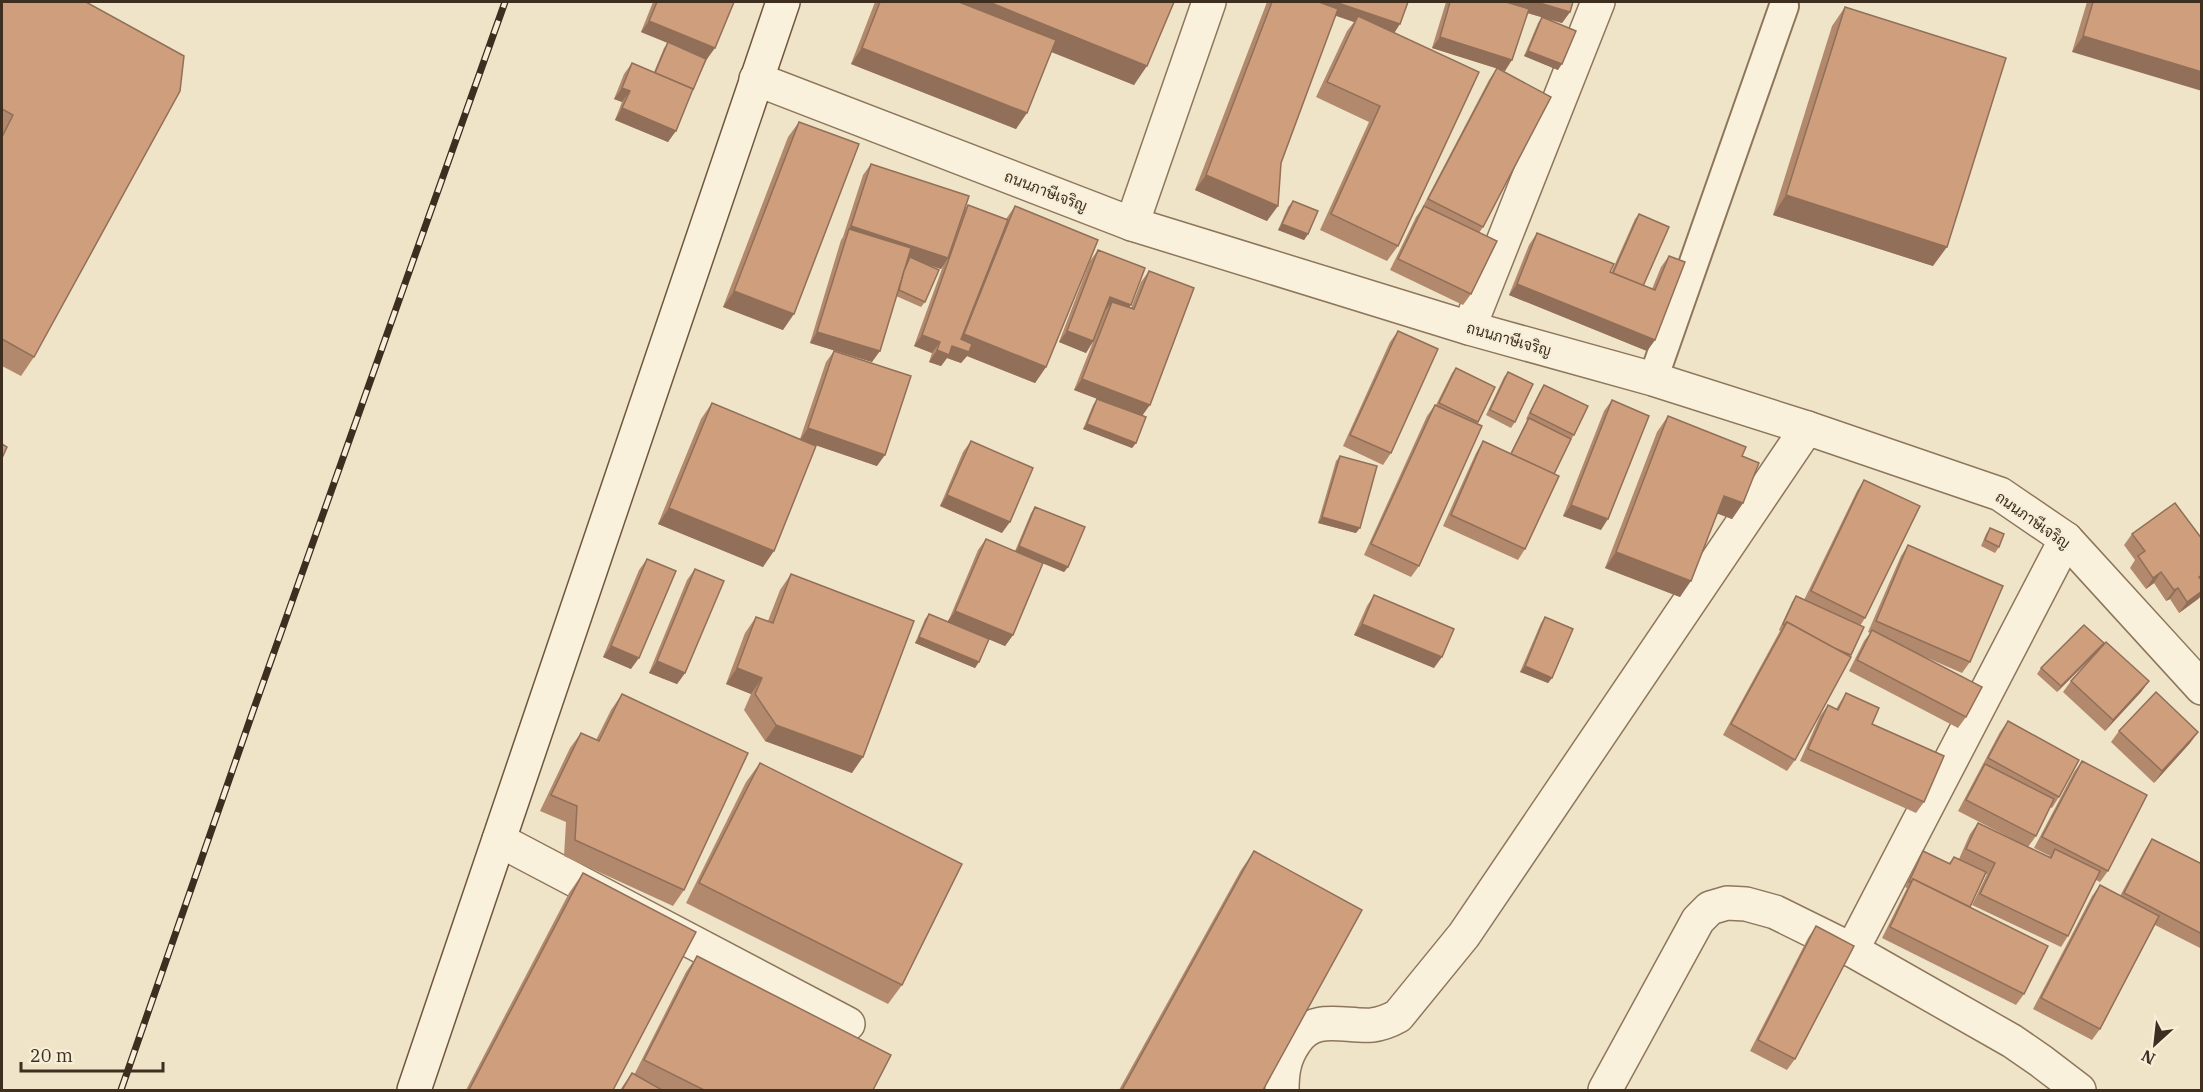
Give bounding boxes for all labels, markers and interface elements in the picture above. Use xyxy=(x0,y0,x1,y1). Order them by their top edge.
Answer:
street label: ถนนภาษีเจริญ xyxy=(1002,167,1090,215)
street label: ถนนภาษีเจริญ xyxy=(1464,318,1554,360)
street label: ถนนภาษีเจริญ xyxy=(1992,487,2074,553)
north arrow xyxy=(2125,1014,2185,1074)
scale bar xyxy=(21,1035,164,1073)
text: 20 m xyxy=(30,1044,73,1067)
text: N xyxy=(2138,1046,2158,1069)

